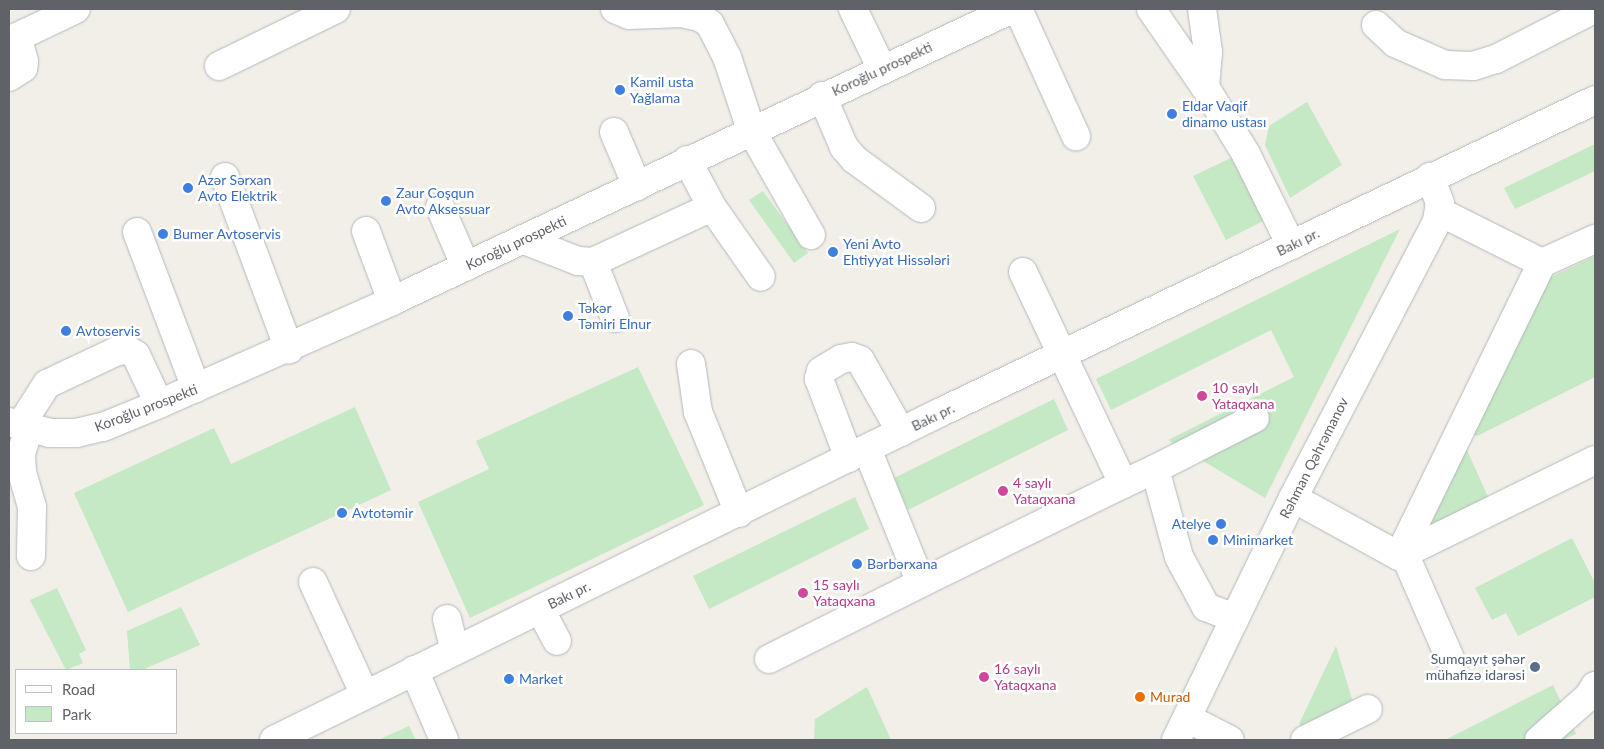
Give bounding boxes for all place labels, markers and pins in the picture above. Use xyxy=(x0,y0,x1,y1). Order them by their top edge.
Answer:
place label: Kamil usta Yağlama xyxy=(630,74,694,106)
marker: Kamil usta Yağlama xyxy=(614,84,626,96)
place label: Eldar Vaqif dinamo ustası xyxy=(1182,98,1266,130)
marker: Eldar Vaqif dinamo ustası xyxy=(1166,108,1178,120)
place label: Azər Sərxan Avto Elektrik xyxy=(198,172,277,204)
marker: Azər Sərxan Avto Elektrik xyxy=(182,182,194,194)
place label: Zaur Coşqun Avto Aksessuar xyxy=(396,185,491,218)
marker: Zaur Coşqun Avto Aksessuar xyxy=(380,195,392,207)
place label: Bumer Avtoservis xyxy=(173,226,282,242)
marker: Bumer Avtoservis xyxy=(157,228,169,240)
place label: Yeni Avto Ehtiyyat Hissələri xyxy=(843,236,950,268)
marker: Yeni Avto Ehtiyyat Hissələri xyxy=(827,246,839,258)
place label: Təkər Təmiri Elnur xyxy=(578,300,651,332)
marker: Təkər Təmiri Elnur xyxy=(562,310,574,322)
place label: Avtoservis xyxy=(76,323,140,339)
marker: Avtoservis xyxy=(60,325,72,337)
place label: 10 saylı Yataqxana xyxy=(1212,380,1275,412)
marker: 10 saylı Yataqxana xyxy=(1196,390,1208,402)
place label: 4 saylı Yataqxana xyxy=(1013,475,1076,508)
marker: 4 saylı Yataqxana xyxy=(997,485,1009,497)
place label: Avtotəmir xyxy=(352,505,413,521)
marker: Avtotəmir xyxy=(336,507,348,519)
place label: Atelye xyxy=(1172,516,1211,532)
marker: Atelye xyxy=(1215,518,1227,530)
place label: Minimarket xyxy=(1223,532,1293,548)
marker: Minimarket xyxy=(1207,534,1219,546)
place label: Bərbərxana xyxy=(867,556,937,572)
marker: Bərbərxana xyxy=(851,558,863,570)
place label: 15 saylı Yataqxana xyxy=(813,577,876,610)
marker: 15 saylı Yataqxana xyxy=(797,587,809,599)
place label: Sumqayıt şəhər mühafizə idarəsi xyxy=(1426,651,1525,684)
place label: 16 saylı Yataqxana xyxy=(994,661,1057,694)
marker: Sumqayıt şəhər mühafizə idarəsi xyxy=(1529,661,1541,673)
place label: Market xyxy=(519,671,563,687)
marker: 16 saylı Yataqxana xyxy=(978,671,990,683)
marker: Market xyxy=(503,673,515,685)
place label: Murad xyxy=(1150,689,1190,705)
marker: Murad xyxy=(1134,691,1146,703)

